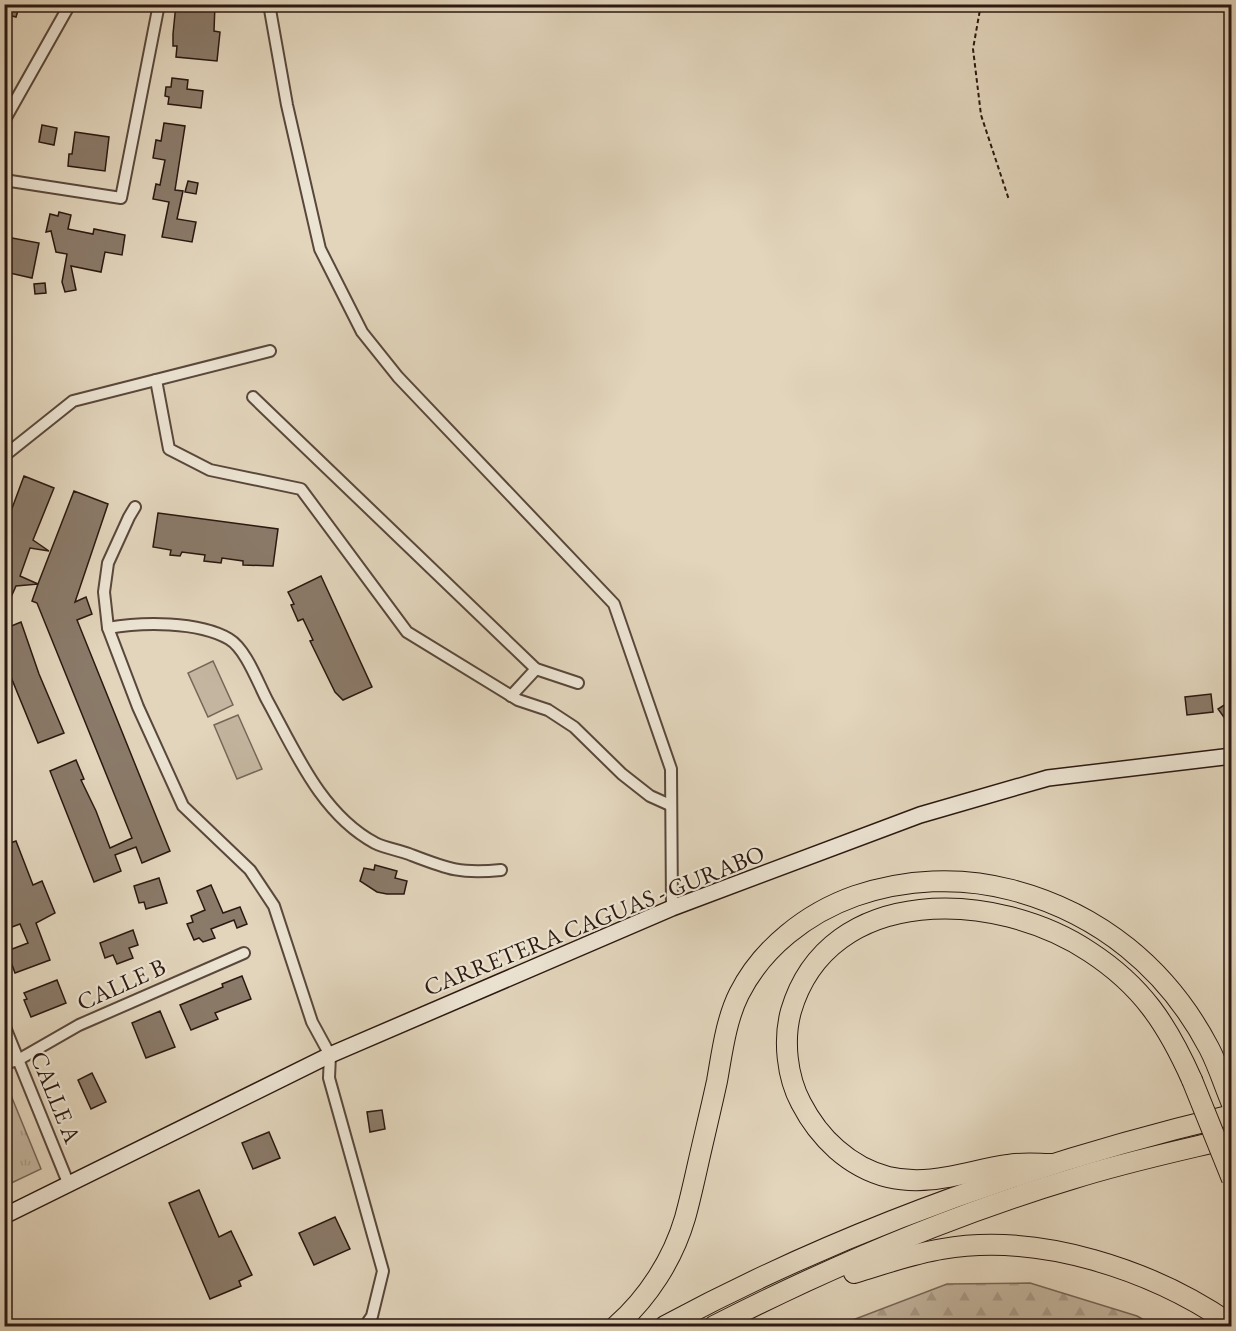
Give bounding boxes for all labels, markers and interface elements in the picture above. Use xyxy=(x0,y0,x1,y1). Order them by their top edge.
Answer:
street label: CARRETERA CAGUAS - GURABO xyxy=(419,837,769,1003)
street label: CALLE B xyxy=(72,951,170,1017)
street label: CALLE A xyxy=(24,1046,89,1148)

